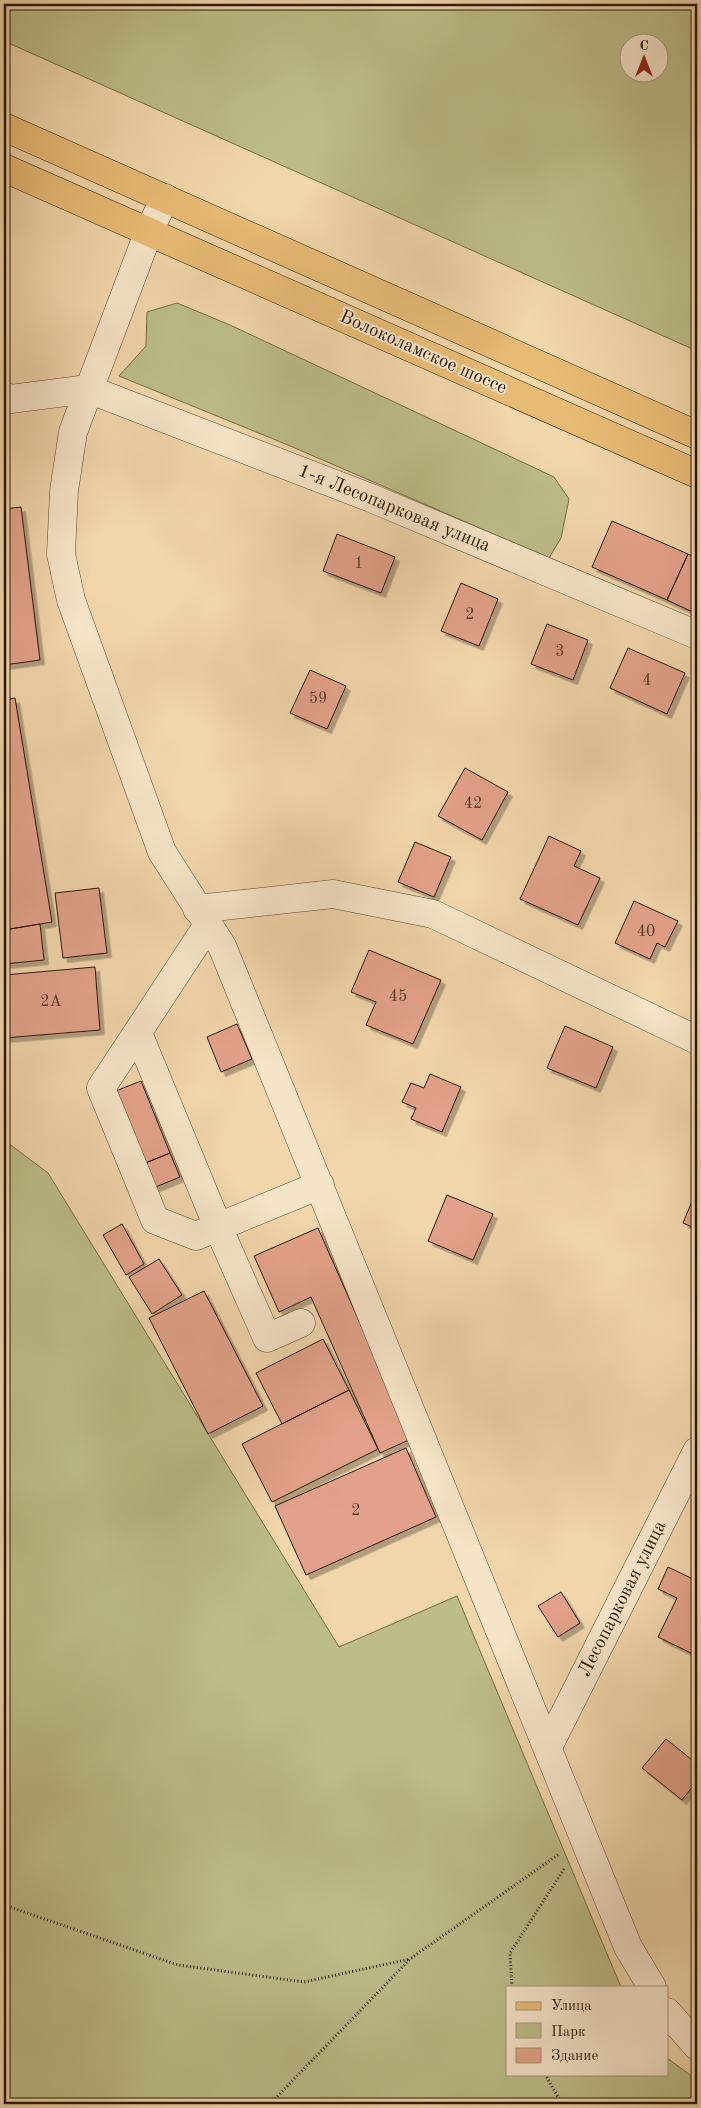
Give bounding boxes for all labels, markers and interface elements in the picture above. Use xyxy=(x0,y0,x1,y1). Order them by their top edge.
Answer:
north arrow xyxy=(618,32,668,82)
text: С xyxy=(639,39,649,53)
street label: Волоколамское шоссе xyxy=(336,308,510,398)
street label: 1-я Лесопарковая улица xyxy=(295,462,493,557)
house number: 1 xyxy=(354,556,364,572)
house number: 2 xyxy=(465,607,475,623)
house number: 3 xyxy=(555,644,565,660)
house number: 4 xyxy=(642,673,652,689)
house number: 59 xyxy=(309,691,327,707)
house number: 42 xyxy=(464,796,482,812)
house number: 40 xyxy=(637,924,655,940)
house number: 45 xyxy=(389,989,407,1005)
house number: 2А xyxy=(40,994,62,1010)
house number: 2 xyxy=(351,1503,361,1519)
street label: Лесопарковая улица xyxy=(575,1517,671,1680)
legend xyxy=(506,1986,668,2076)
text: Улица xyxy=(551,1999,592,2014)
text: Парк xyxy=(551,2025,586,2040)
text: Здание xyxy=(551,2049,598,2064)

